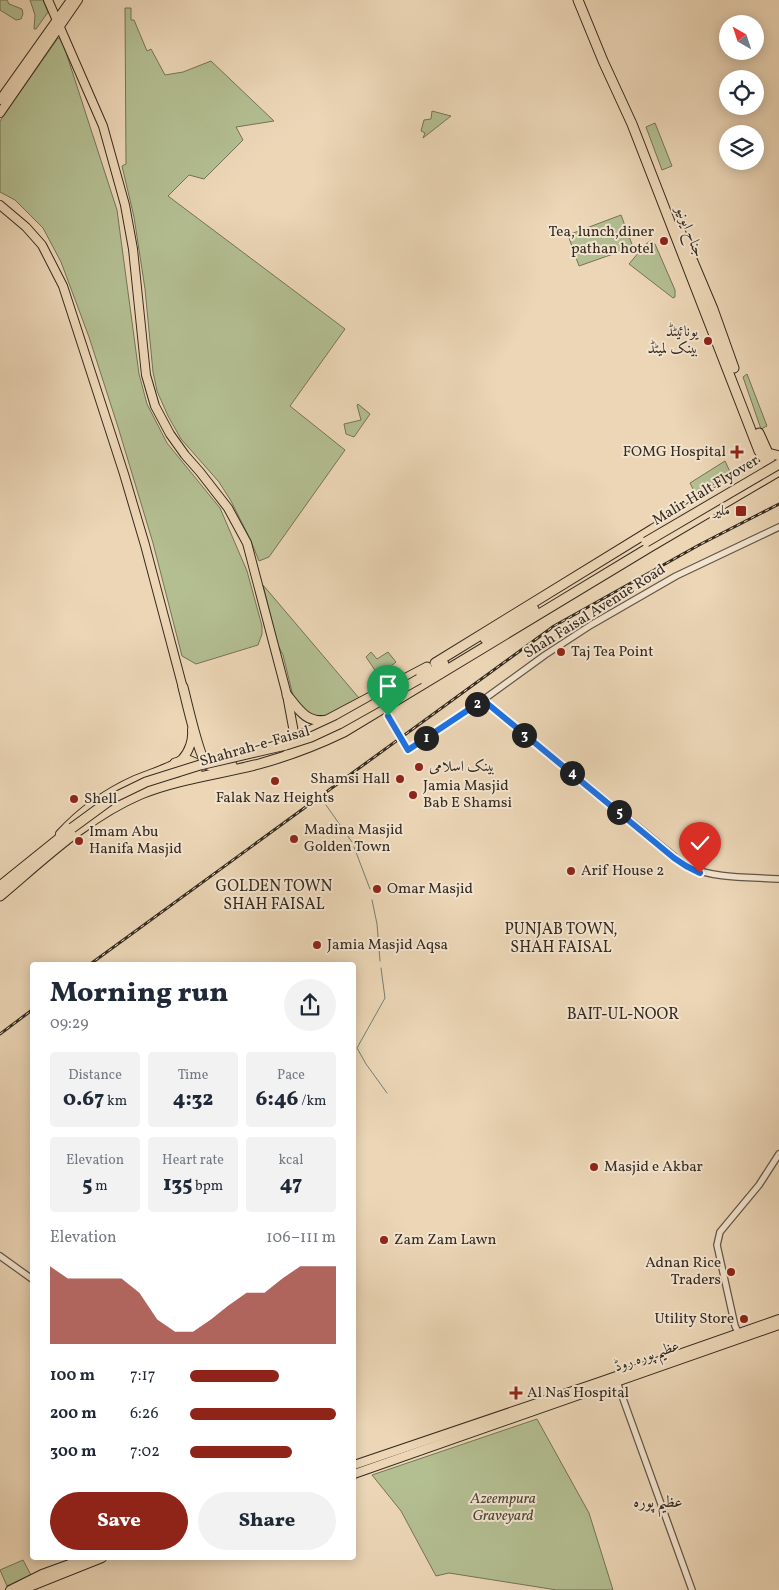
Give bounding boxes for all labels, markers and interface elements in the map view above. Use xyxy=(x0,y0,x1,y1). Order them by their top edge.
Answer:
north arrow xyxy=(719,15,764,60)
map controls xyxy=(719,15,764,170)
button: locate xyxy=(719,70,764,115)
button: layers xyxy=(719,125,764,170)
street label: جناح ایونیو xyxy=(668,202,708,261)
place label: Tea, lunch,diner pathan hotel xyxy=(549,222,654,260)
marker: Tea, lunch,diner pathan hotel xyxy=(658,235,670,247)
place label: یونائیٹڈ بینک لمیٹڈ xyxy=(647,322,699,360)
marker: یونائیٹڈ بینک لمیٹڈ xyxy=(702,335,714,347)
place label: FOMG Hospital xyxy=(623,442,726,463)
marker: FOMG Hospital xyxy=(730,445,744,459)
street label: Malir Halt Flyover xyxy=(649,451,763,531)
place label: ملیر xyxy=(711,501,730,522)
marker: ملیر xyxy=(734,504,748,518)
street label: Shah Faisal Avenue Road xyxy=(520,560,670,664)
place label: Taj Tea Point xyxy=(571,642,654,663)
marker: Taj Tea Point xyxy=(555,646,567,658)
pin xyxy=(367,665,409,716)
icon: arrive xyxy=(374,672,402,700)
pin: 2 xyxy=(464,692,490,716)
text: 2 xyxy=(474,695,481,714)
street label: Shahrah-e-Faisal xyxy=(198,721,312,773)
pin: 3 xyxy=(512,722,536,748)
pin: 1 xyxy=(414,726,438,750)
text: 3 xyxy=(521,726,528,745)
text: 1 xyxy=(424,729,429,748)
place label: بینک اسلامی xyxy=(429,757,495,778)
pin: 4 xyxy=(560,760,584,786)
marker: بینک اسلامی xyxy=(413,761,425,773)
text: 4 xyxy=(568,764,577,783)
place label: Shamsi Hall xyxy=(310,769,390,790)
marker: Shamsi Hall xyxy=(394,773,406,785)
marker: Falak Naz Heights xyxy=(269,775,281,787)
place label: Jamia Masjid Bab E Shamsi xyxy=(423,776,512,814)
place label: Falak Naz Heights xyxy=(216,788,334,809)
place label: Shell xyxy=(84,789,117,810)
marker: Jamia Masjid Bab E Shamsi xyxy=(407,789,419,801)
marker: Shell xyxy=(68,793,80,805)
pin: 5 xyxy=(606,800,632,824)
text: 5 xyxy=(616,803,623,822)
place label: Madina Masjid Golden Town xyxy=(304,820,403,858)
place label: Imam Abu Hanifa Masjid xyxy=(89,822,182,860)
pin xyxy=(679,822,721,873)
icon: check xyxy=(686,829,714,857)
marker: Madina Masjid Golden Town xyxy=(288,833,300,845)
marker: Imam Abu Hanifa Masjid xyxy=(73,835,85,847)
place label: Arif House 2 xyxy=(581,861,664,882)
marker: Arif House 2 xyxy=(565,865,577,877)
district label: GOLDEN TOWN SHAH FAISAL xyxy=(216,876,333,916)
place label: Omar Masjid xyxy=(387,879,473,900)
marker: Omar Masjid xyxy=(371,883,383,895)
district label: PUNJAB TOWN, SHAH FAISAL xyxy=(505,919,617,959)
place label: Jamia Masjid Aqsa xyxy=(327,935,448,956)
marker: Jamia Masjid Aqsa xyxy=(311,939,323,951)
text: Morning run xyxy=(50,974,228,1013)
button: share xyxy=(284,979,336,1031)
district label: BAIT-UL-NOOR xyxy=(567,1004,679,1026)
text: 09:29 xyxy=(50,1013,89,1035)
text: Distance xyxy=(68,1066,122,1085)
text: Time xyxy=(178,1066,208,1085)
text: Pace xyxy=(277,1066,305,1085)
text: 0.67 xyxy=(63,1085,104,1114)
text: 4:32 xyxy=(173,1085,213,1114)
text: 6:46 xyxy=(256,1085,298,1114)
text: km xyxy=(104,1092,127,1111)
text: /km xyxy=(298,1092,326,1111)
text: Elevation xyxy=(66,1151,124,1170)
text: Heart rate xyxy=(162,1151,224,1170)
text: kcal xyxy=(279,1151,303,1170)
place label: Masjid e Akbar xyxy=(604,1157,703,1178)
marker: Masjid e Akbar xyxy=(588,1161,600,1173)
text: 5 xyxy=(82,1170,92,1199)
text: 135 xyxy=(163,1170,192,1199)
text: 47 xyxy=(280,1170,302,1199)
text: m xyxy=(92,1177,108,1196)
text: bpm xyxy=(192,1177,223,1196)
text: Elevation xyxy=(50,1227,117,1249)
text: 106–111 m xyxy=(266,1227,336,1249)
place label: Zam Zam Lawn xyxy=(394,1230,496,1251)
marker: Zam Zam Lawn xyxy=(378,1234,390,1246)
place label: Adnan Rice Traders xyxy=(645,1253,721,1291)
marker: Adnan Rice Traders xyxy=(725,1266,737,1278)
place label: Utility Store xyxy=(654,1309,734,1330)
marker: Utility Store xyxy=(738,1313,750,1325)
street label: عظیم پورہ روڈ xyxy=(611,1336,684,1381)
text: 100 m xyxy=(50,1365,95,1387)
text: 7:17 xyxy=(130,1365,156,1387)
place label: Al Nas Hospital xyxy=(527,1383,629,1404)
marker: Al Nas Hospital xyxy=(509,1386,523,1400)
text: 200 m xyxy=(50,1403,97,1425)
text: 6:26 xyxy=(130,1403,159,1425)
text: 300 m xyxy=(50,1441,96,1463)
text: 7:02 xyxy=(130,1441,160,1463)
park label: Azeempura Graveyard xyxy=(469,1489,536,1527)
button: Save xyxy=(50,1492,188,1550)
button: Share xyxy=(198,1492,336,1550)
district label: عظیم پورہ xyxy=(633,1492,683,1518)

